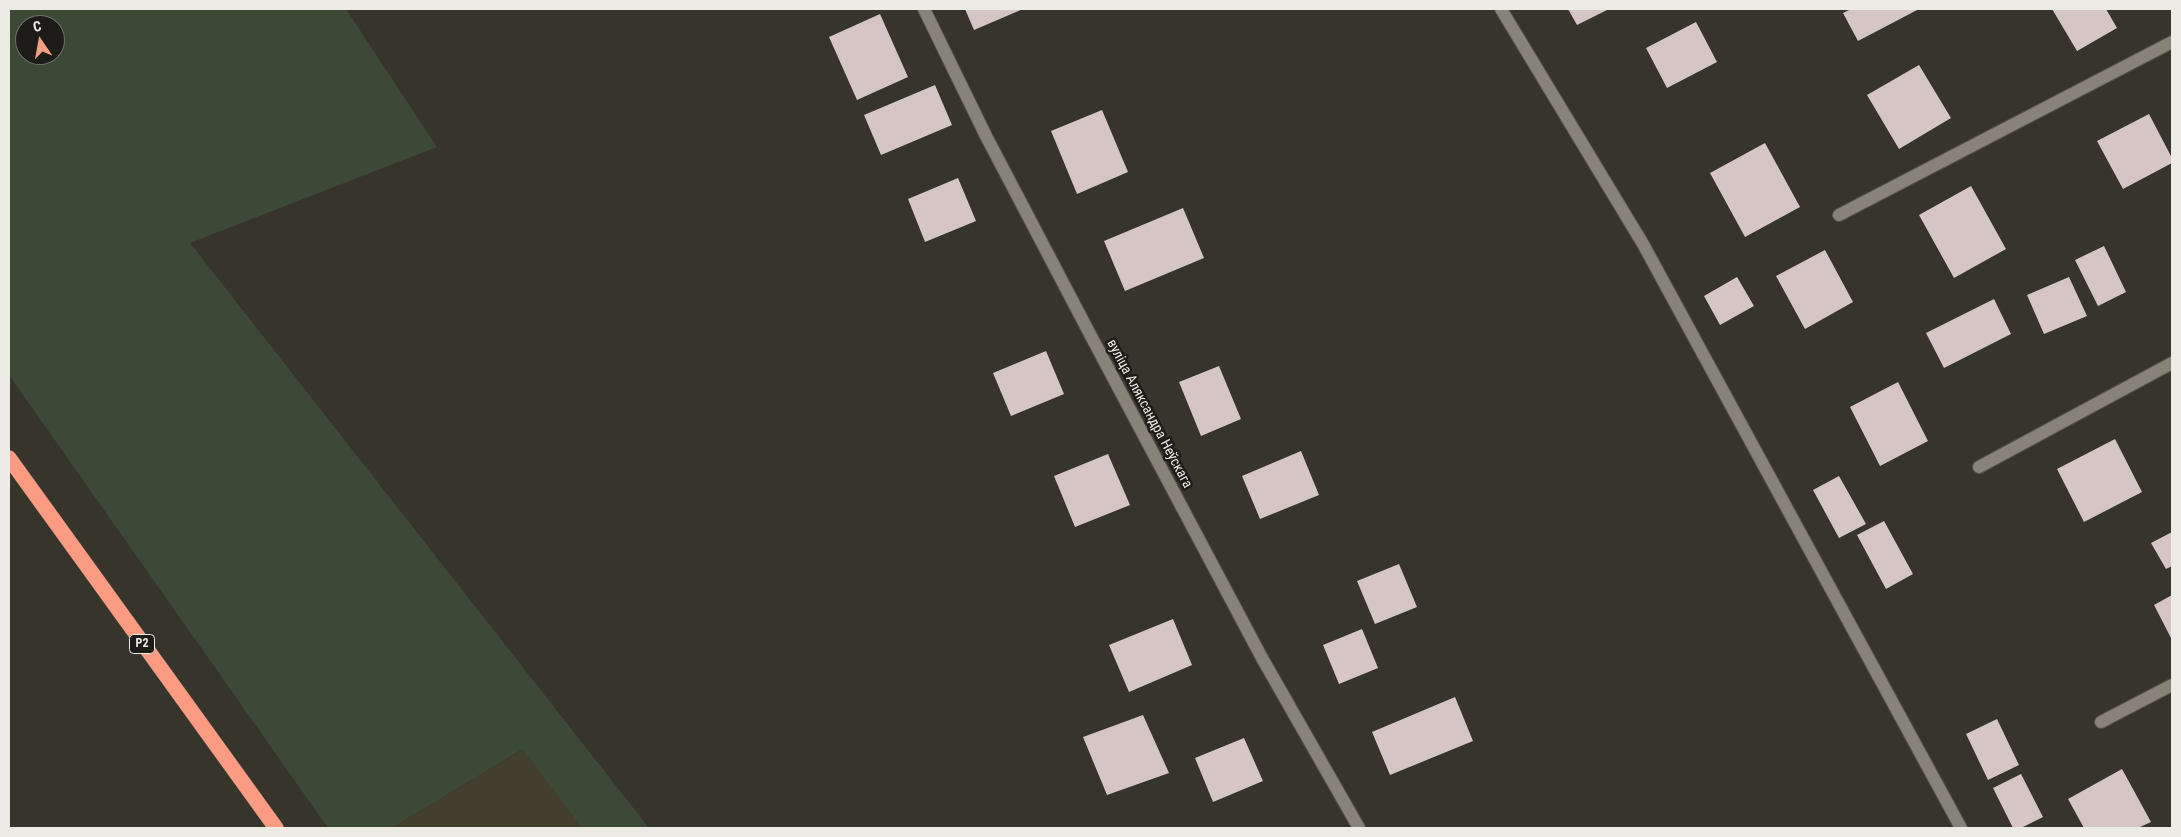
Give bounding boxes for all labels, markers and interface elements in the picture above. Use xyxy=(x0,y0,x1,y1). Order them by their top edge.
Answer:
north arrow xyxy=(15,15,65,65)
text: С xyxy=(32,18,43,35)
street label: вуліца Аляксандра Неўскага xyxy=(1103,337,1195,491)
road number: Р2 xyxy=(130,634,154,654)

